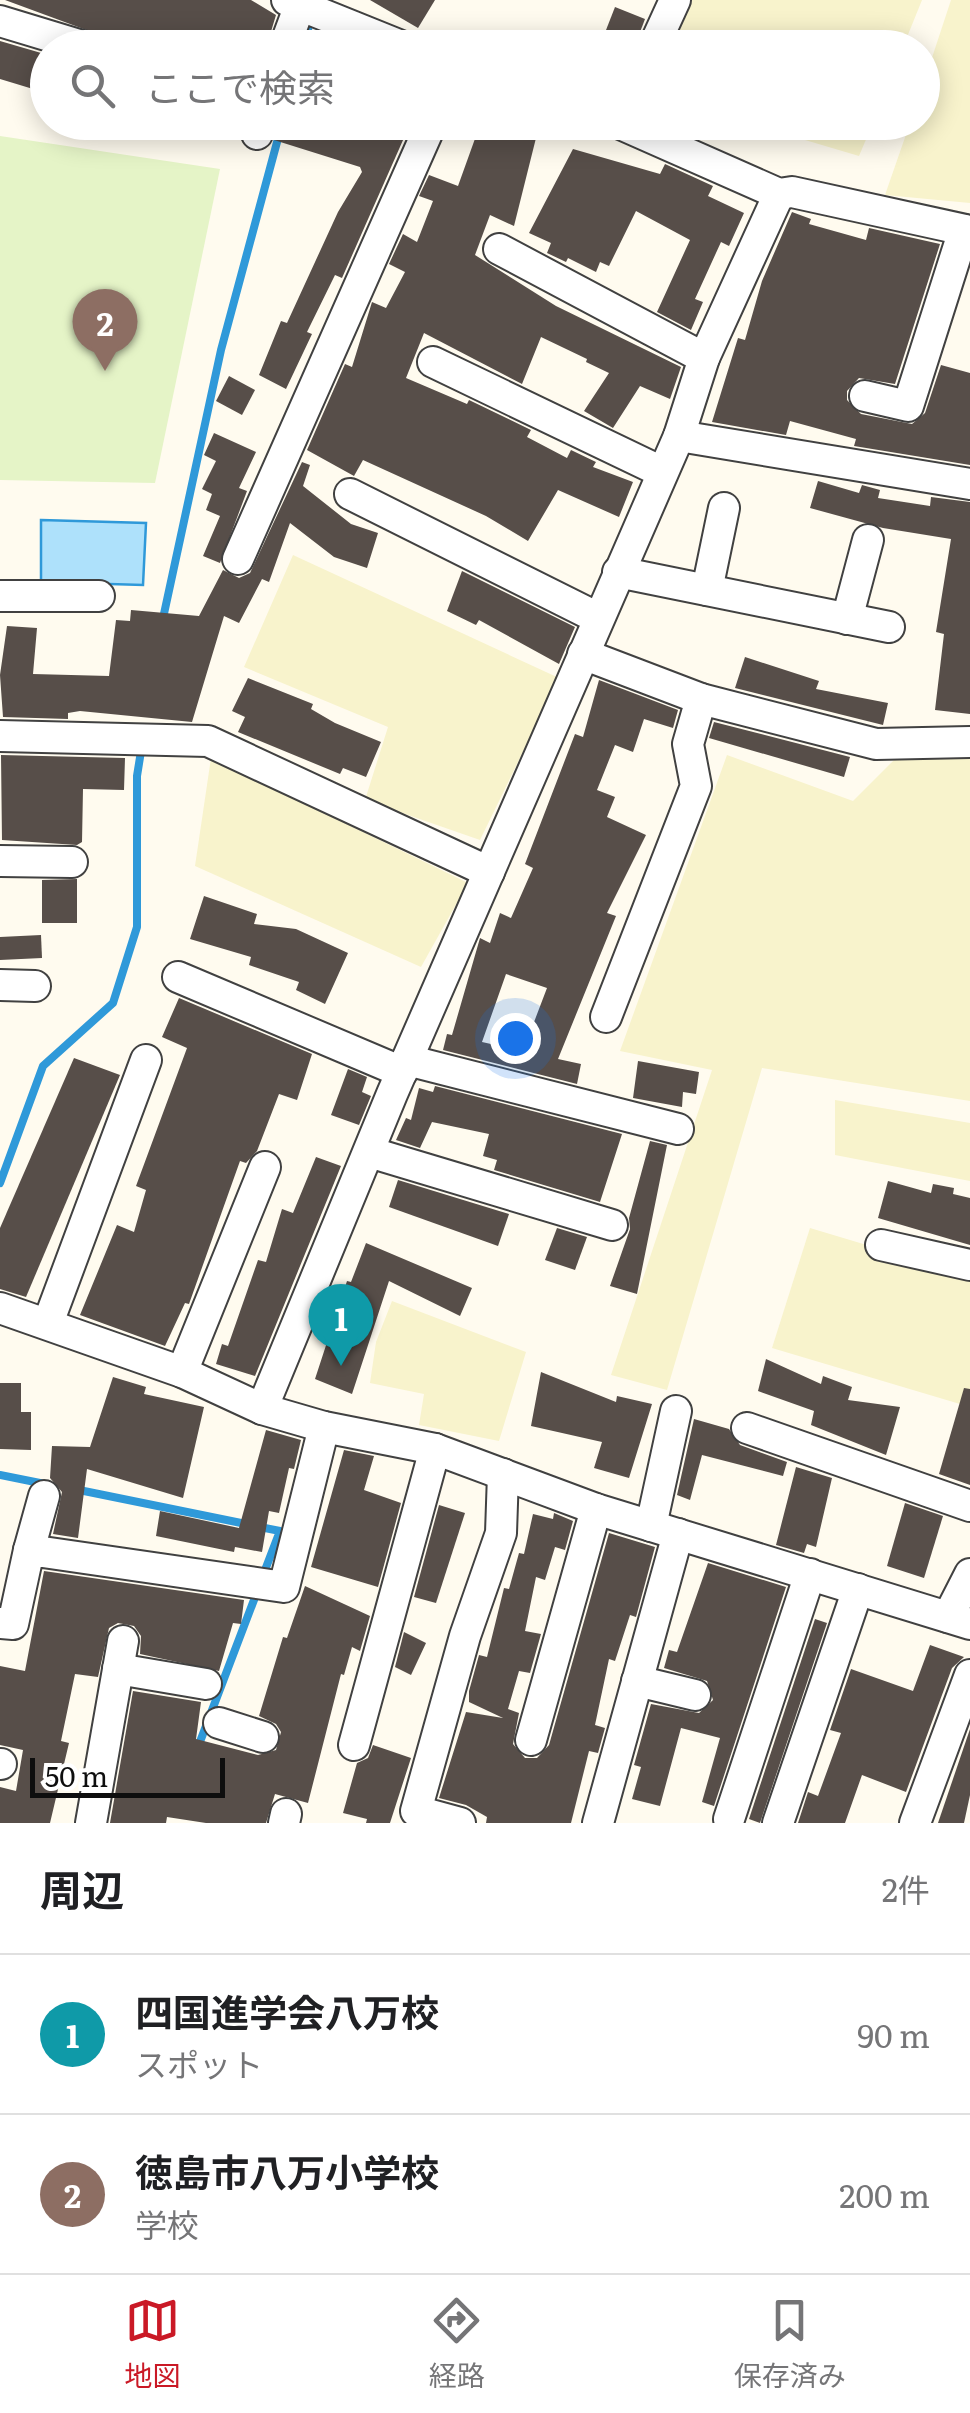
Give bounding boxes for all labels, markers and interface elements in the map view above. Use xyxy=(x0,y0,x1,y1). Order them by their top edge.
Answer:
search box xyxy=(30,30,940,140)
text: ここで検索 xyxy=(145,57,335,114)
icon: search xyxy=(65,58,120,113)
pin: 2 xyxy=(72,288,138,371)
your location xyxy=(490,1013,541,1064)
pin: 1 xyxy=(308,1284,374,1366)
scale bar xyxy=(30,1753,225,1798)
text: 50 m xyxy=(45,1754,108,1796)
text: 周辺 xyxy=(40,1857,124,1919)
text: 2件 xyxy=(882,1864,930,1912)
text: 四国進学会八万校 xyxy=(135,1982,439,2039)
text: 1 xyxy=(66,2010,79,2058)
text: 90 m xyxy=(857,2010,930,2058)
text: スポット xyxy=(135,2039,263,2087)
text: 徳島市八万小学校 xyxy=(135,2142,439,2199)
text: 2 xyxy=(64,2170,81,2218)
text: 200 m xyxy=(839,2170,930,2218)
text: 学校 xyxy=(135,2199,199,2247)
tab: 地図 xyxy=(124,2293,180,2395)
tab: 経路 xyxy=(429,2293,485,2395)
tab: 保存済み xyxy=(734,2293,846,2395)

